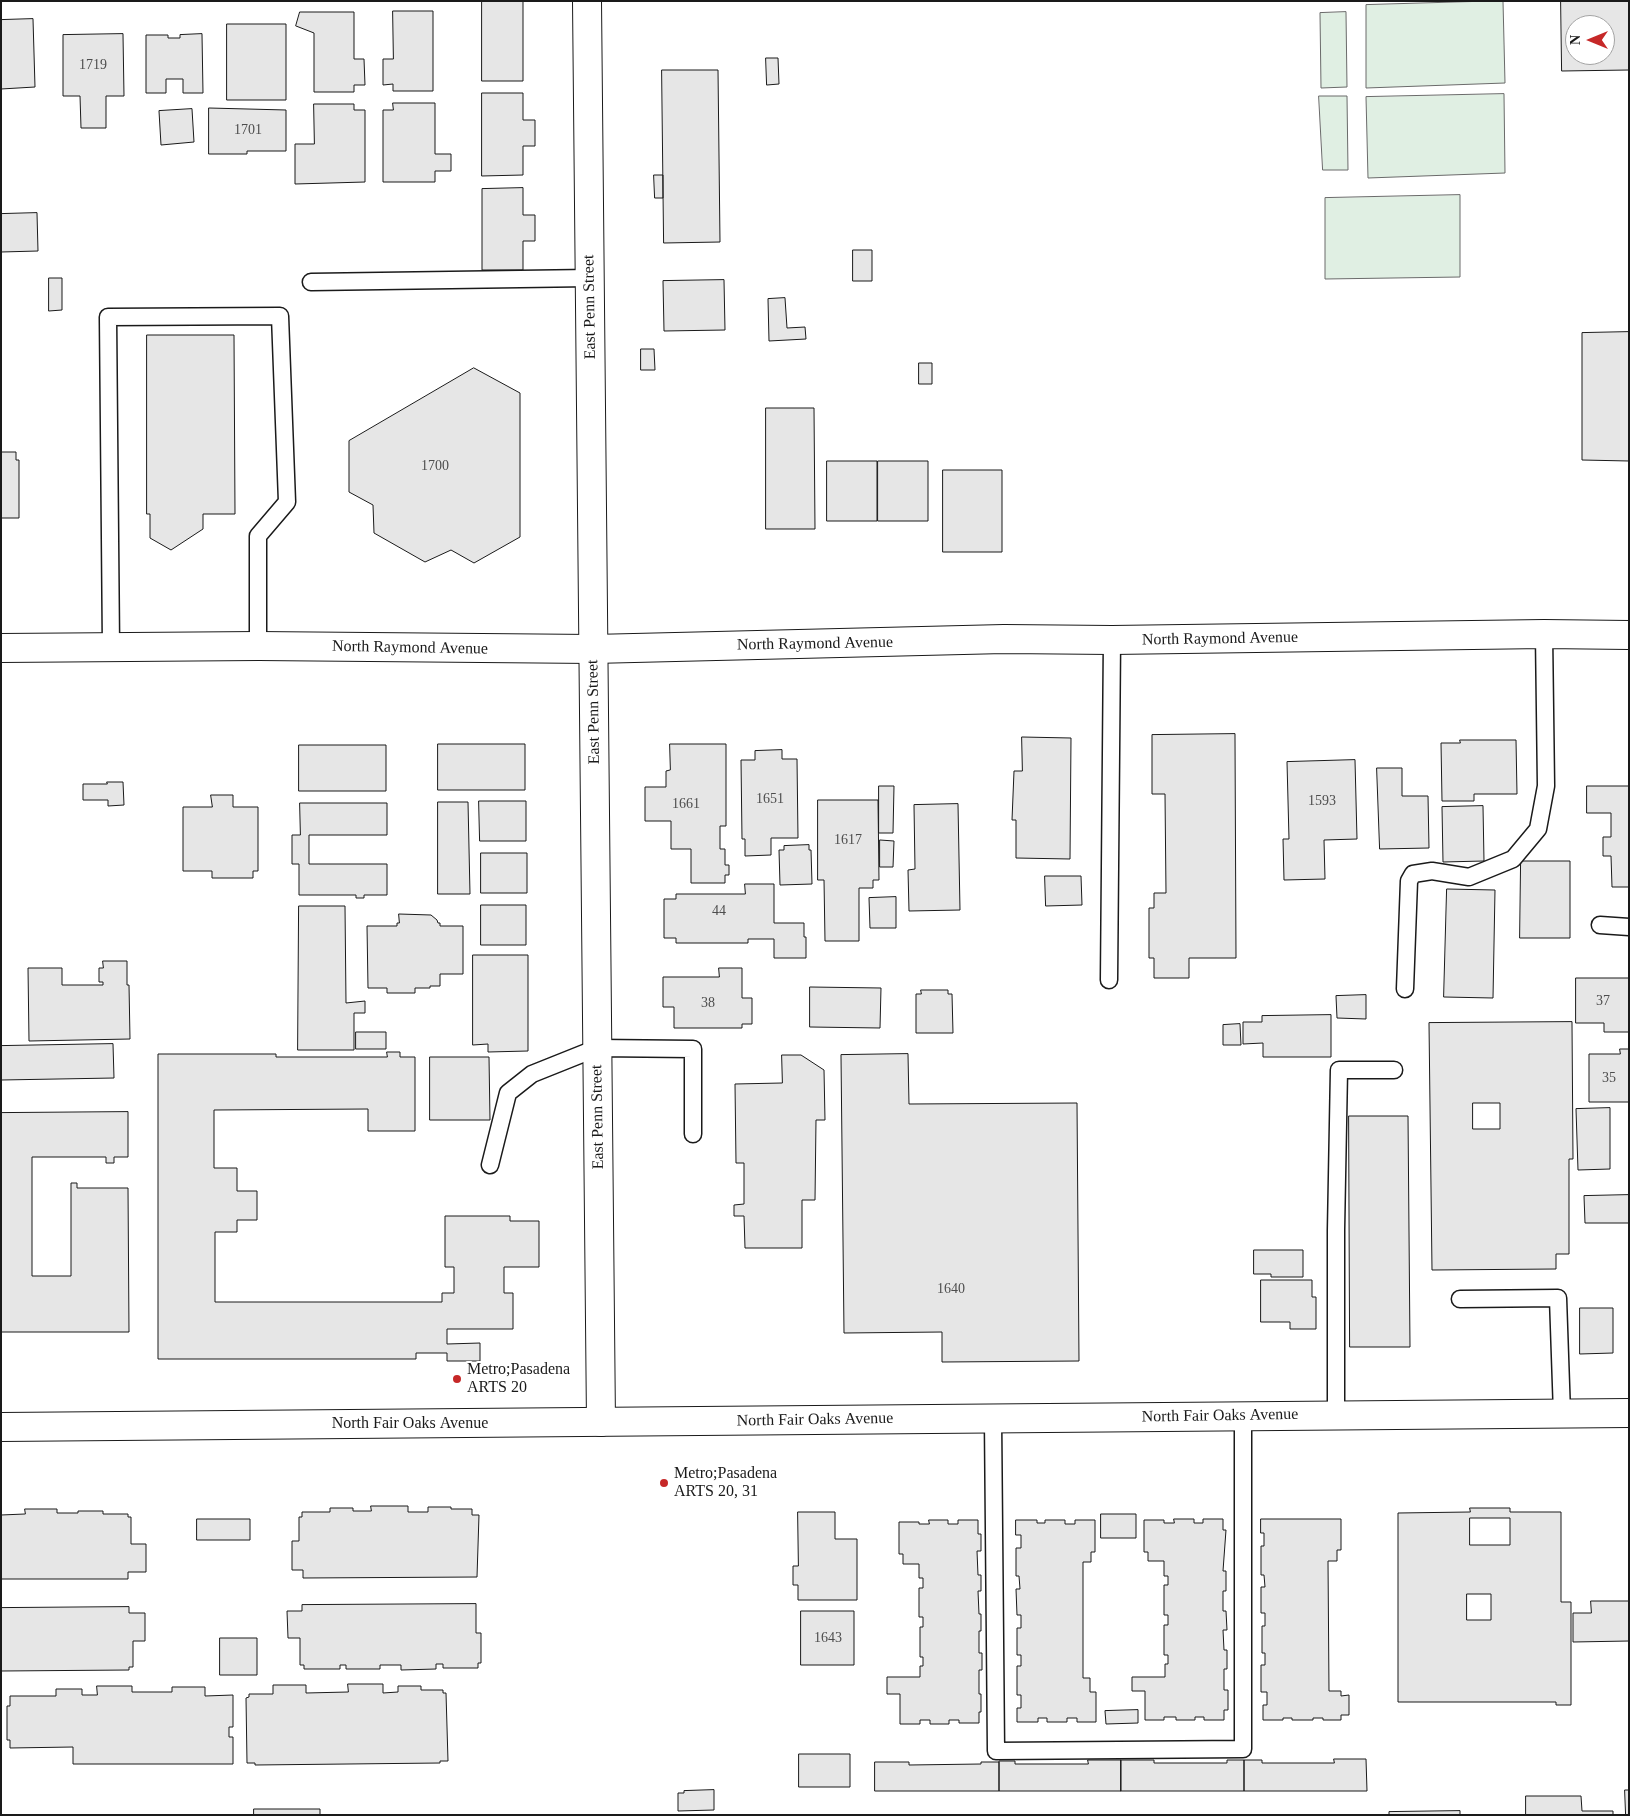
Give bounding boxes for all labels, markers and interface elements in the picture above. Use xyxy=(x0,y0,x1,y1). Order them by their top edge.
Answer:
north arrow xyxy=(1565,15,1615,65)
text: N xyxy=(1568,35,1583,45)
house number: 1719 xyxy=(79,57,107,73)
house number: 1701 xyxy=(234,122,262,138)
street label: East Penn Street xyxy=(579,254,601,360)
house number: 1700 xyxy=(421,458,449,474)
street label: North Raymond Avenue xyxy=(1142,628,1298,650)
street label: North Raymond Avenue xyxy=(737,633,893,655)
street label: North Raymond Avenue xyxy=(332,637,488,659)
street label: East Penn Street xyxy=(583,659,605,765)
house number: 1651 xyxy=(756,791,784,807)
house number: 1593 xyxy=(1308,793,1336,809)
house number: 1661 xyxy=(672,796,700,812)
house number: 1617 xyxy=(834,832,862,848)
house number: 44 xyxy=(712,903,726,919)
house number: 37 xyxy=(1596,993,1610,1009)
house number: 38 xyxy=(701,995,715,1011)
street label: East Penn Street xyxy=(587,1064,609,1170)
house number: 35 xyxy=(1602,1070,1616,1086)
house number: 1640 xyxy=(937,1281,965,1297)
place label: Metro;Pasadena ARTS 20 xyxy=(467,1360,570,1398)
marker: Metro;Pasadena ARTS 20 xyxy=(451,1373,463,1385)
street label: North Fair Oaks Avenue xyxy=(1142,1405,1298,1427)
street label: North Fair Oaks Avenue xyxy=(737,1409,893,1431)
street label: North Fair Oaks Avenue xyxy=(332,1414,488,1434)
place label: Metro;Pasadena ARTS 20, 31 xyxy=(674,1464,777,1502)
marker: Metro;Pasadena ARTS 20, 31 xyxy=(658,1477,670,1489)
house number: 1643 xyxy=(814,1630,842,1646)

